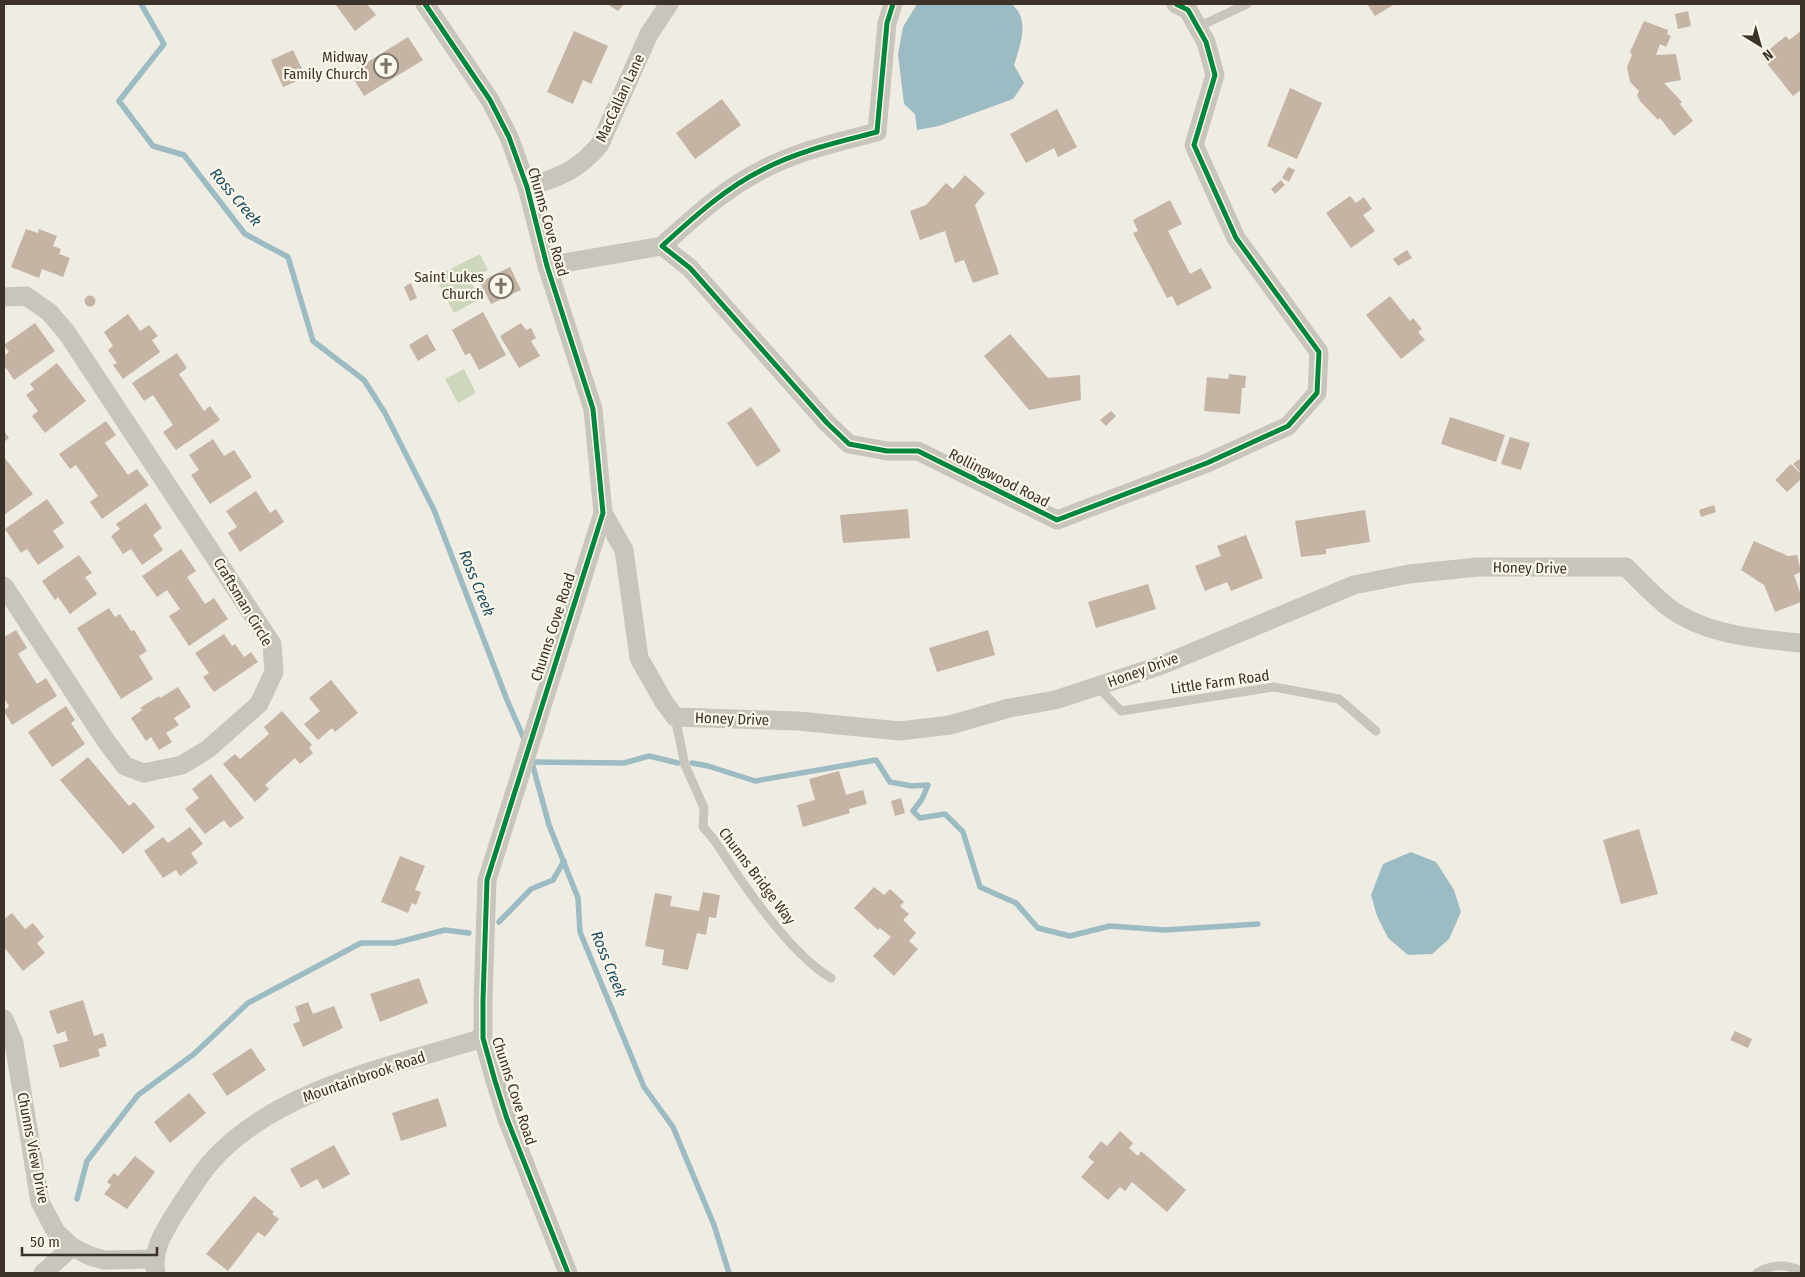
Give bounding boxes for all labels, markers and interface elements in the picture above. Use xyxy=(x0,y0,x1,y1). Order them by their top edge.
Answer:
north arrow xyxy=(1735,20,1785,70)
text: N xyxy=(1759,46,1776,64)
place label: Midway Family Church xyxy=(283,48,368,83)
street label: MacCallan Lane xyxy=(592,51,648,145)
church icon: Midway Family Church xyxy=(373,53,399,79)
water label: Ross Creek xyxy=(206,164,266,230)
street label: Chunns Cove Road xyxy=(524,165,572,279)
place label: Saint Lukes Church xyxy=(414,268,484,303)
church icon: Saint Lukes Church xyxy=(488,273,514,299)
street label: Rollingwood Road xyxy=(946,445,1052,511)
water label: Ross Creek xyxy=(455,547,499,619)
street label: Craftsman Circle xyxy=(210,555,276,649)
street label: Honey Drive xyxy=(1493,558,1567,578)
street label: Chunns Cove Road xyxy=(527,571,579,683)
street label: Honey Drive xyxy=(1105,649,1181,691)
street label: Little Farm Road xyxy=(1170,666,1270,698)
street label: Honey Drive xyxy=(695,709,769,729)
street label: Chunns Bridge Way xyxy=(715,824,799,928)
water label: Ross Creek xyxy=(587,928,631,1000)
street label: Chunns Cove Road xyxy=(488,1035,540,1147)
street label: Mountainbrook Road xyxy=(300,1048,428,1106)
street label: Chunns View Drive xyxy=(13,1091,53,1205)
scale bar xyxy=(22,1224,158,1256)
text: 50 m xyxy=(30,1233,60,1251)

